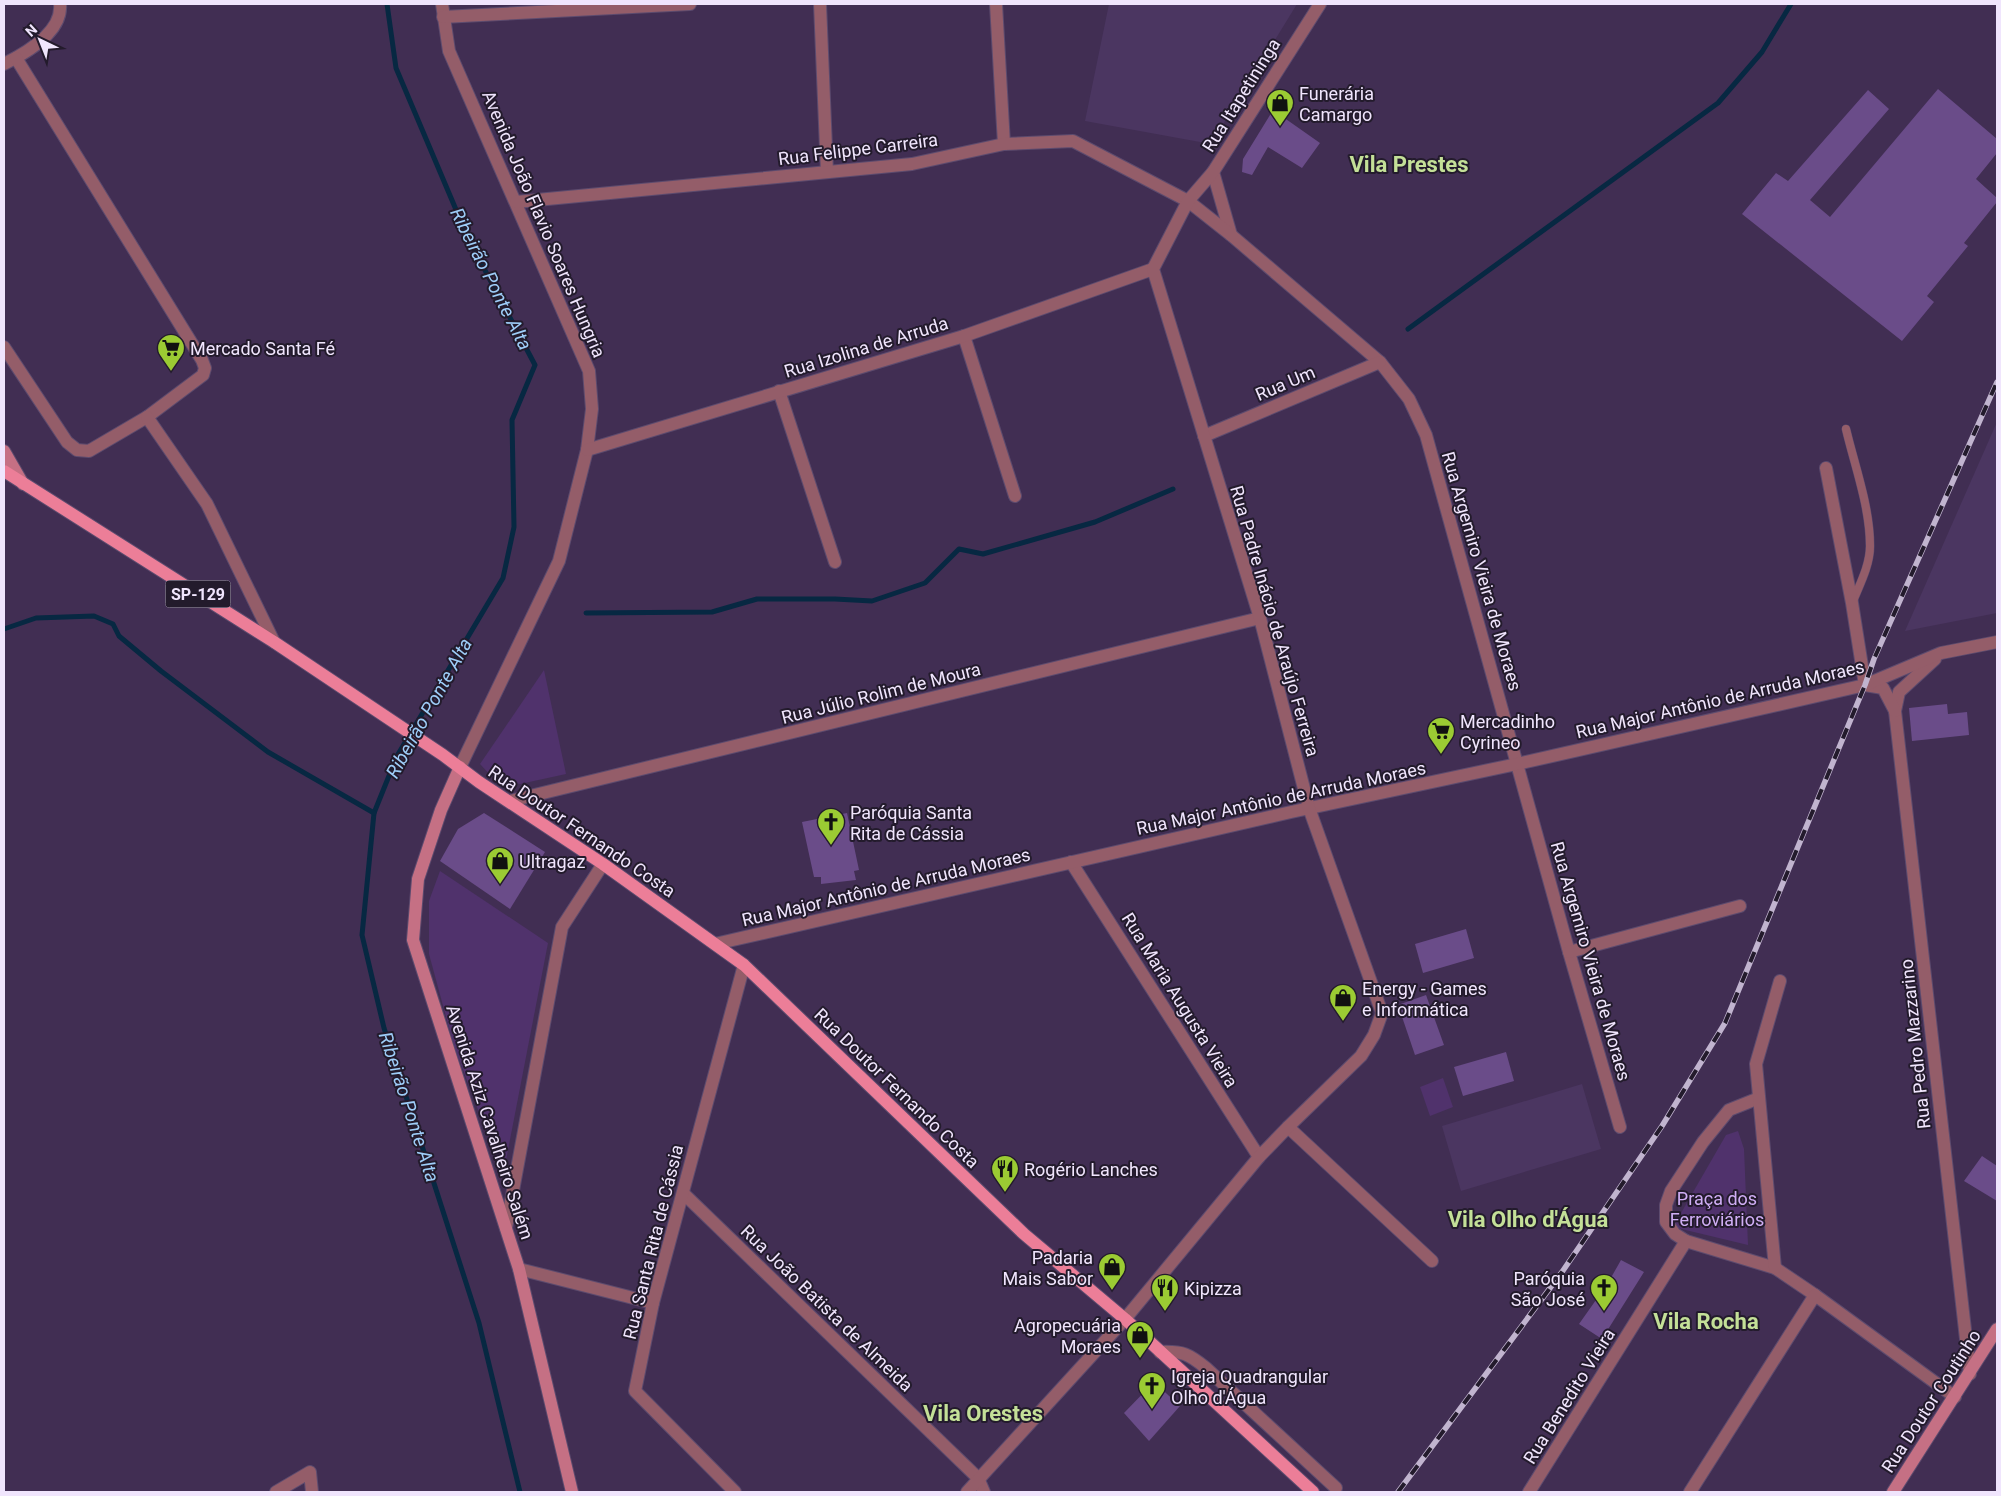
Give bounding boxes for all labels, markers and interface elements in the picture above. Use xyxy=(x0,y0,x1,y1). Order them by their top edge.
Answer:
north arrow xyxy=(15,15,65,65)
text: N xyxy=(22,21,40,40)
street label: Rua Itapetininga xyxy=(1198,34,1284,156)
place label: Funerária Camargo xyxy=(1299,83,1374,125)
street label: Avenida João Flavio Soares Hungria xyxy=(478,87,610,361)
shop icon: Funerária Camargo xyxy=(1265,88,1295,127)
street label: Rua Felippe Carreira xyxy=(777,129,939,169)
district label: Vila Prestes xyxy=(1349,152,1469,177)
water label: Ribeirão Ponte Alta xyxy=(445,204,537,354)
street label: Rua Izolina de Arruda xyxy=(782,312,950,382)
supermarket icon: Mercado Santa Fé xyxy=(156,333,186,372)
place label: Mercado Santa Fé xyxy=(190,338,335,359)
street label: Rua Um xyxy=(1252,361,1318,405)
street label: Rua Argemiro Vieira de Moraes xyxy=(1438,449,1526,693)
street label: Rua Padre Inácio de Araújo Ferreira xyxy=(1226,483,1324,759)
road number: SP-129 xyxy=(166,580,230,608)
water label: Ribeirão Ponte Alta xyxy=(381,634,477,782)
street label: Rua Major Antônio de Arruda Moraes xyxy=(1574,656,1866,742)
street label: Rua Júlio Rolim de Moura xyxy=(779,658,983,728)
place label: Mercadinho Cyrineo xyxy=(1460,711,1555,753)
supermarket icon: Mercadinho Cyrineo xyxy=(1426,716,1456,755)
street label: Rua Major Antônio de Arruda Moraes xyxy=(1134,757,1428,839)
street label: Rua Doutor Fernando Costa xyxy=(485,761,679,901)
place label: Paróquia Santa Rita de Cássia xyxy=(850,802,972,844)
church icon: Paróquia Santa Rita de Cássia xyxy=(816,807,846,846)
street label: Rua Argemiro Vieira de Moraes xyxy=(1547,839,1635,1083)
street label: Rua Major Antônio de Arruda Moraes xyxy=(740,844,1032,930)
shop icon: Ultragaz xyxy=(485,846,515,885)
place label: Ultragaz xyxy=(519,851,585,872)
street label: Rua Maria Augusta Vieira xyxy=(1118,909,1242,1091)
street label: Rua Pedro Mazzarino xyxy=(1896,958,1934,1130)
place label: Energy - Games e Informática xyxy=(1362,978,1487,1020)
shop icon: Energy - Games e Informática xyxy=(1328,983,1358,1022)
street label: Avenida Aziz Cavalheiro Salém xyxy=(442,1002,538,1242)
street label: Rua Doutor Fernando Costa xyxy=(810,1004,984,1172)
water label: Ribeirão Ponte Alta xyxy=(374,1029,444,1185)
street label: Rua Santa Rita de Cássia xyxy=(619,1142,687,1342)
restaurant icon: Rogério Lanches xyxy=(990,1154,1020,1193)
place label: Rogério Lanches xyxy=(1024,1159,1158,1180)
park label: Praça dos Ferroviários xyxy=(1670,1188,1764,1230)
district label: Vila Olho d'Água xyxy=(1448,1207,1608,1232)
street label: Rua João Batista de Almeida xyxy=(737,1220,917,1396)
place label: Padaria Mais Sabor xyxy=(1002,1247,1093,1289)
shop icon: Padaria Mais Sabor xyxy=(1097,1252,1127,1291)
place label: Paróquia São José xyxy=(1511,1268,1585,1310)
restaurant icon: Kipizza xyxy=(1150,1273,1180,1312)
church icon: Paróquia São José xyxy=(1589,1273,1619,1312)
place label: Kipizza xyxy=(1184,1278,1242,1299)
district label: Vila Rocha xyxy=(1653,1309,1759,1334)
place label: Agropecuária Moraes xyxy=(1014,1315,1121,1357)
shop icon: Agropecuária Moraes xyxy=(1125,1320,1155,1359)
street label: Rua Benedito Vieira xyxy=(1519,1324,1619,1468)
street label: Rua Doutor Coutinho xyxy=(1877,1326,1985,1476)
place label: Igreja Quadrangular Olho d'Água xyxy=(1171,1366,1328,1408)
church icon: Igreja Quadrangular Olho d'Água xyxy=(1137,1371,1167,1410)
district label: Vila Orestes xyxy=(923,1401,1043,1426)

